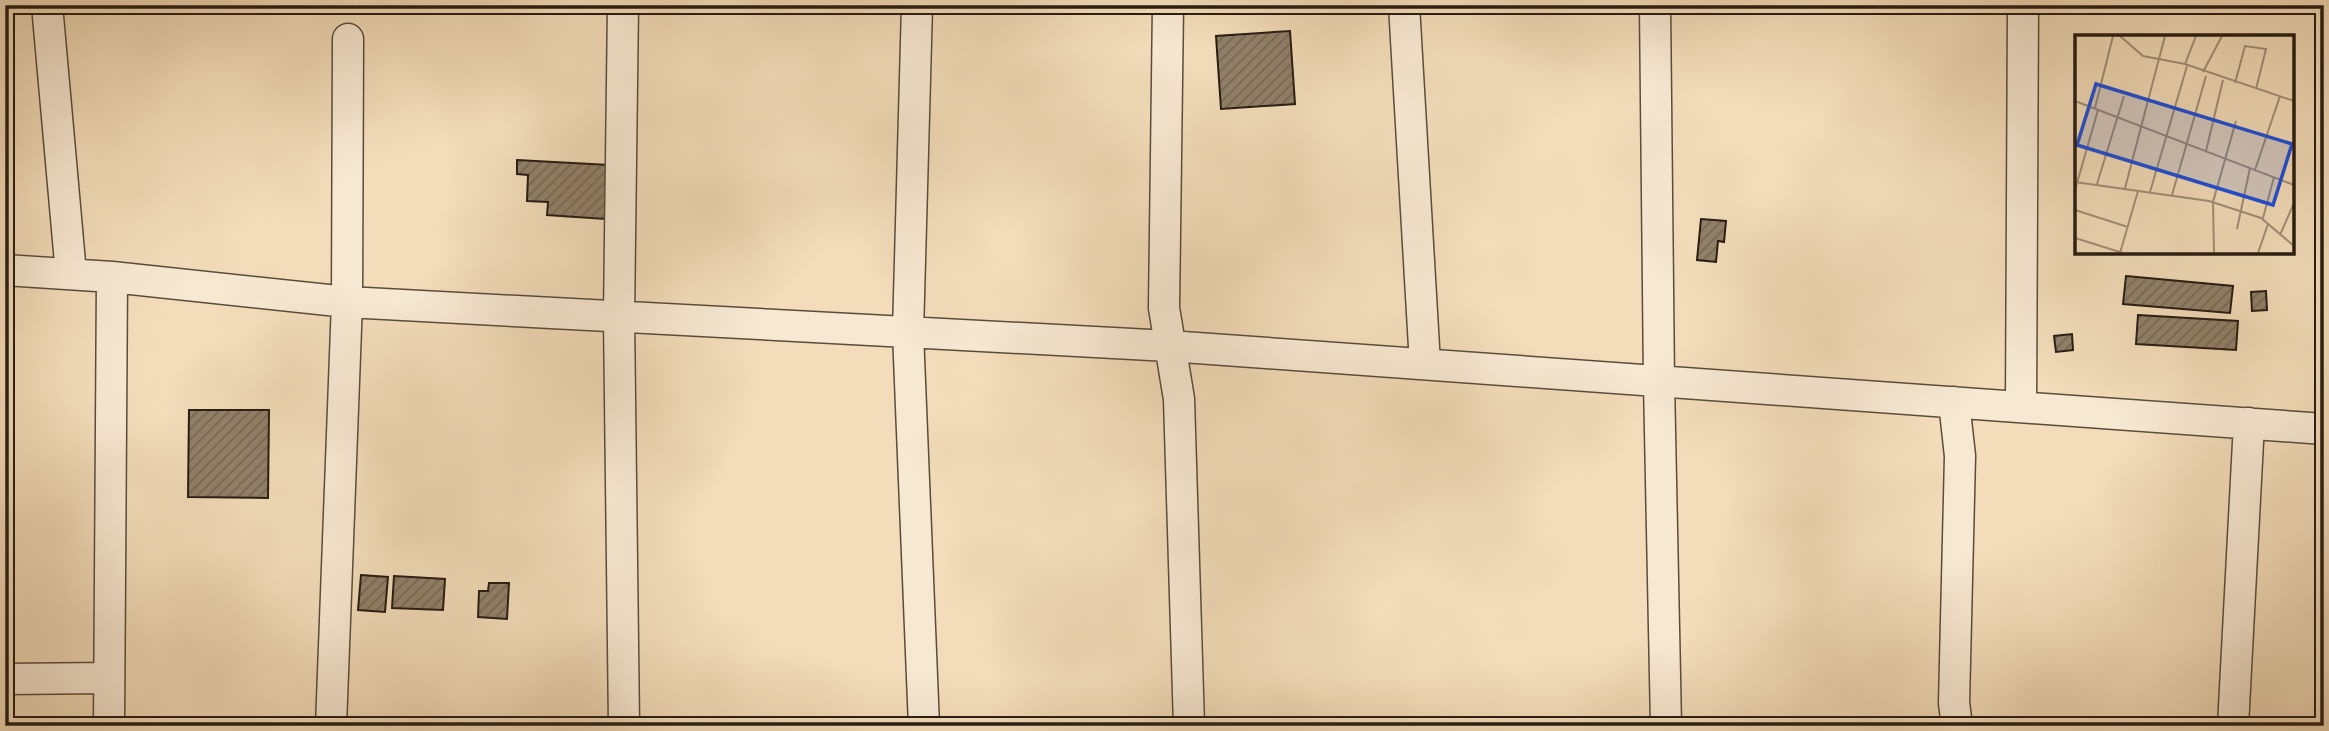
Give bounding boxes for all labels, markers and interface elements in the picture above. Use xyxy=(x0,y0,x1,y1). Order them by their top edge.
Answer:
inset map xyxy=(2075,35,2294,254)

